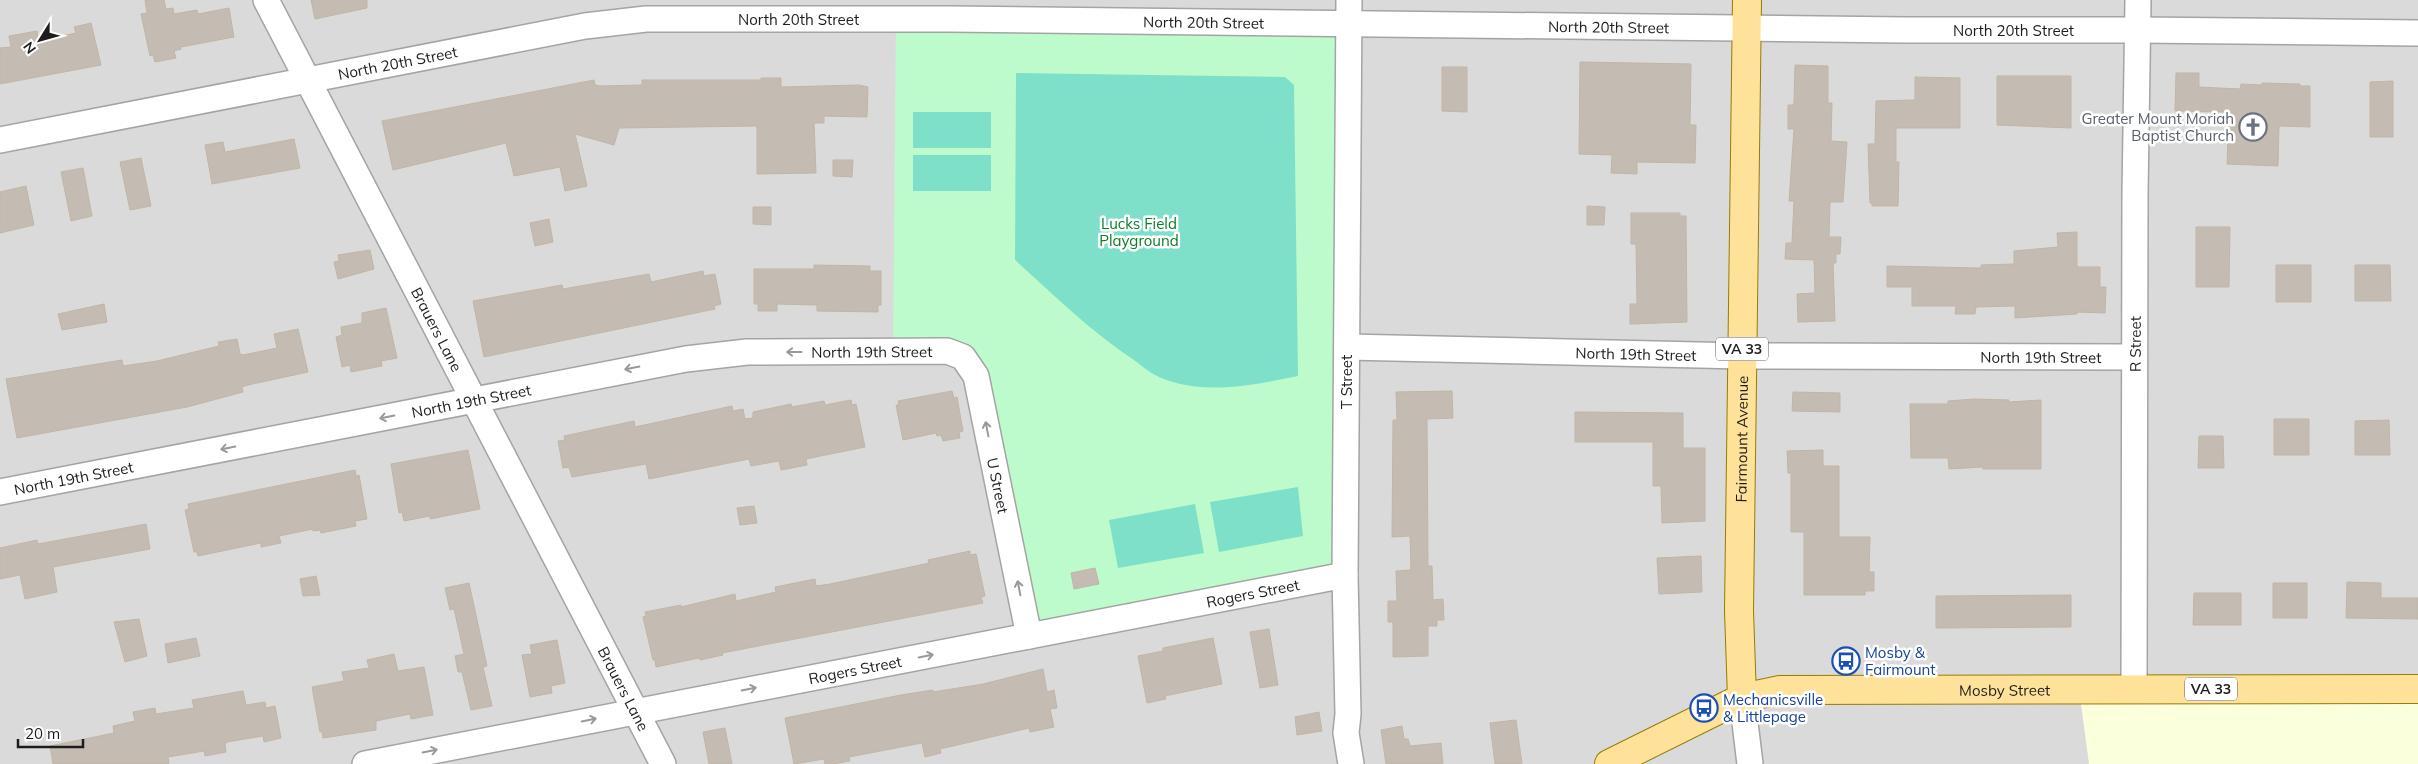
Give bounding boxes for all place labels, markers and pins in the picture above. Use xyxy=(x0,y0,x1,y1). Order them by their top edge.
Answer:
place label: Greater Mount Moriah Baptist Church xyxy=(2082,109,2234,145)
church icon: Greater Mount Moriah Baptist Church xyxy=(2238,112,2268,142)
place label: Mosby & Fairmount xyxy=(1865,643,1936,679)
bus stop icon: Mosby & Fairmount xyxy=(1831,646,1861,676)
place label: Mechanicsville & Littlepage xyxy=(1723,690,1823,726)
bus stop icon: Mechanicsville & Littlepage xyxy=(1689,693,1719,723)

